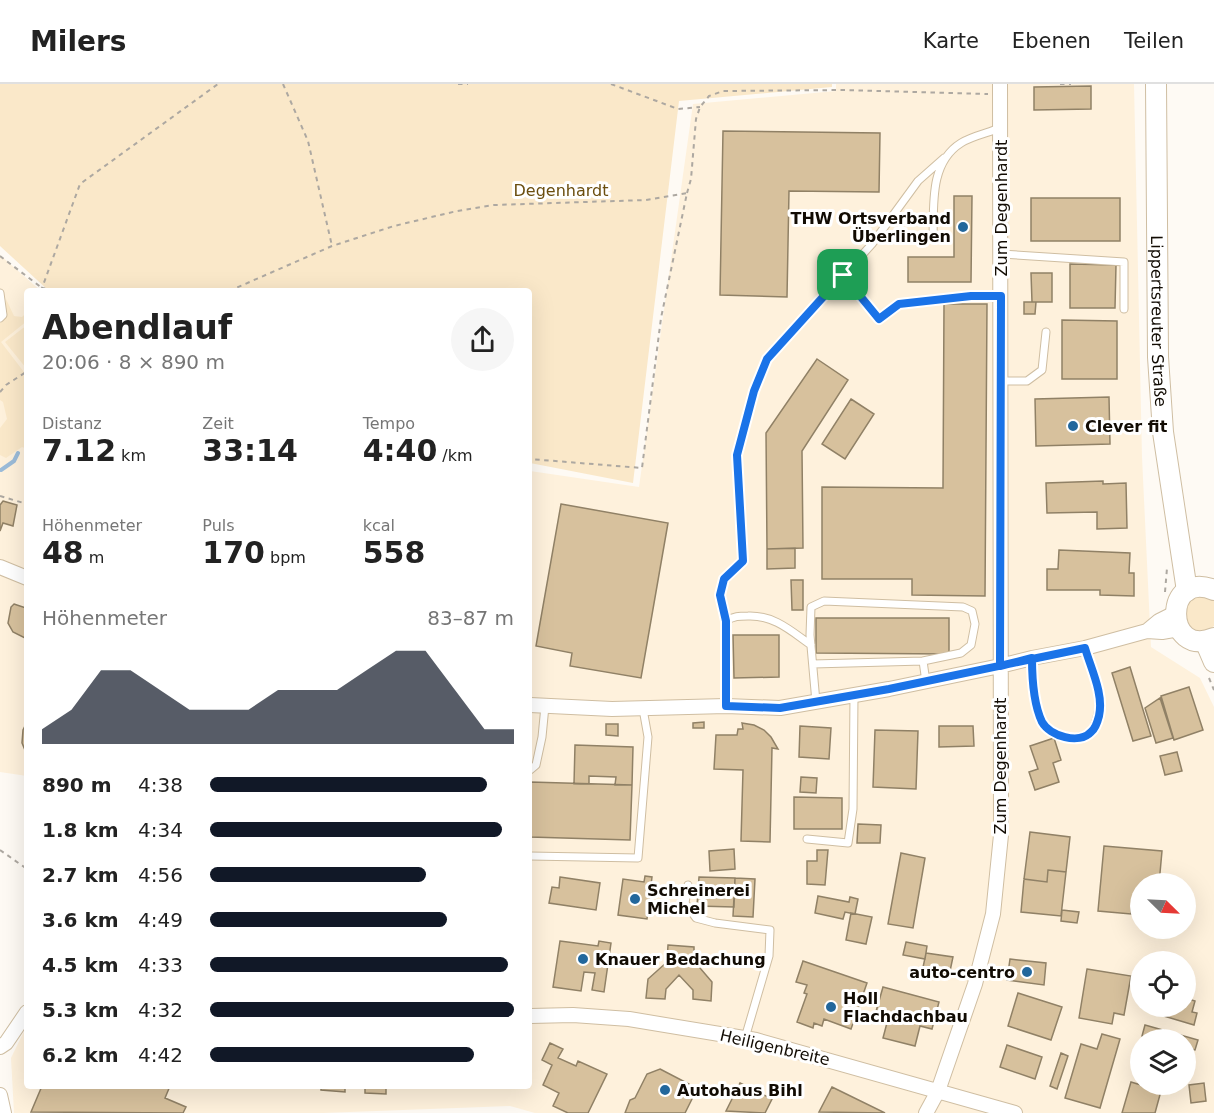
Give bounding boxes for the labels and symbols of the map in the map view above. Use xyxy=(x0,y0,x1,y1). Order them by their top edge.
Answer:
street label: Zum Degenhardt xyxy=(992,140,1011,276)
park label: Degenhardt xyxy=(514,181,608,200)
place label: THW Ortsverband Überlingen xyxy=(791,209,951,246)
marker: THW Ortsverband Überlingen xyxy=(956,220,970,234)
street label: Lippertsreuter Straße xyxy=(1147,235,1170,407)
pin xyxy=(817,249,868,300)
place label: Clever fit xyxy=(1085,417,1168,436)
marker: Clever fit xyxy=(1066,419,1080,433)
street label: Zum Degenhardt xyxy=(991,698,1010,834)
north arrow xyxy=(1130,873,1196,939)
place label: Schreinerei Michel xyxy=(647,881,750,918)
marker: Schreinerei Michel xyxy=(628,892,642,906)
place label: Knauer Bedachung xyxy=(595,950,766,969)
marker: Knauer Bedachung xyxy=(576,952,590,966)
place label: auto-centro xyxy=(909,963,1015,982)
marker: auto-centro xyxy=(1020,965,1034,979)
place label: Holl Flachdachbau xyxy=(843,989,968,1026)
marker: Holl Flachdachbau xyxy=(824,1000,838,1014)
street label: Heiligenbreite xyxy=(718,1026,832,1069)
place label: Autohaus Bihl xyxy=(677,1081,803,1100)
marker: Autohaus Bihl xyxy=(658,1083,672,1097)

